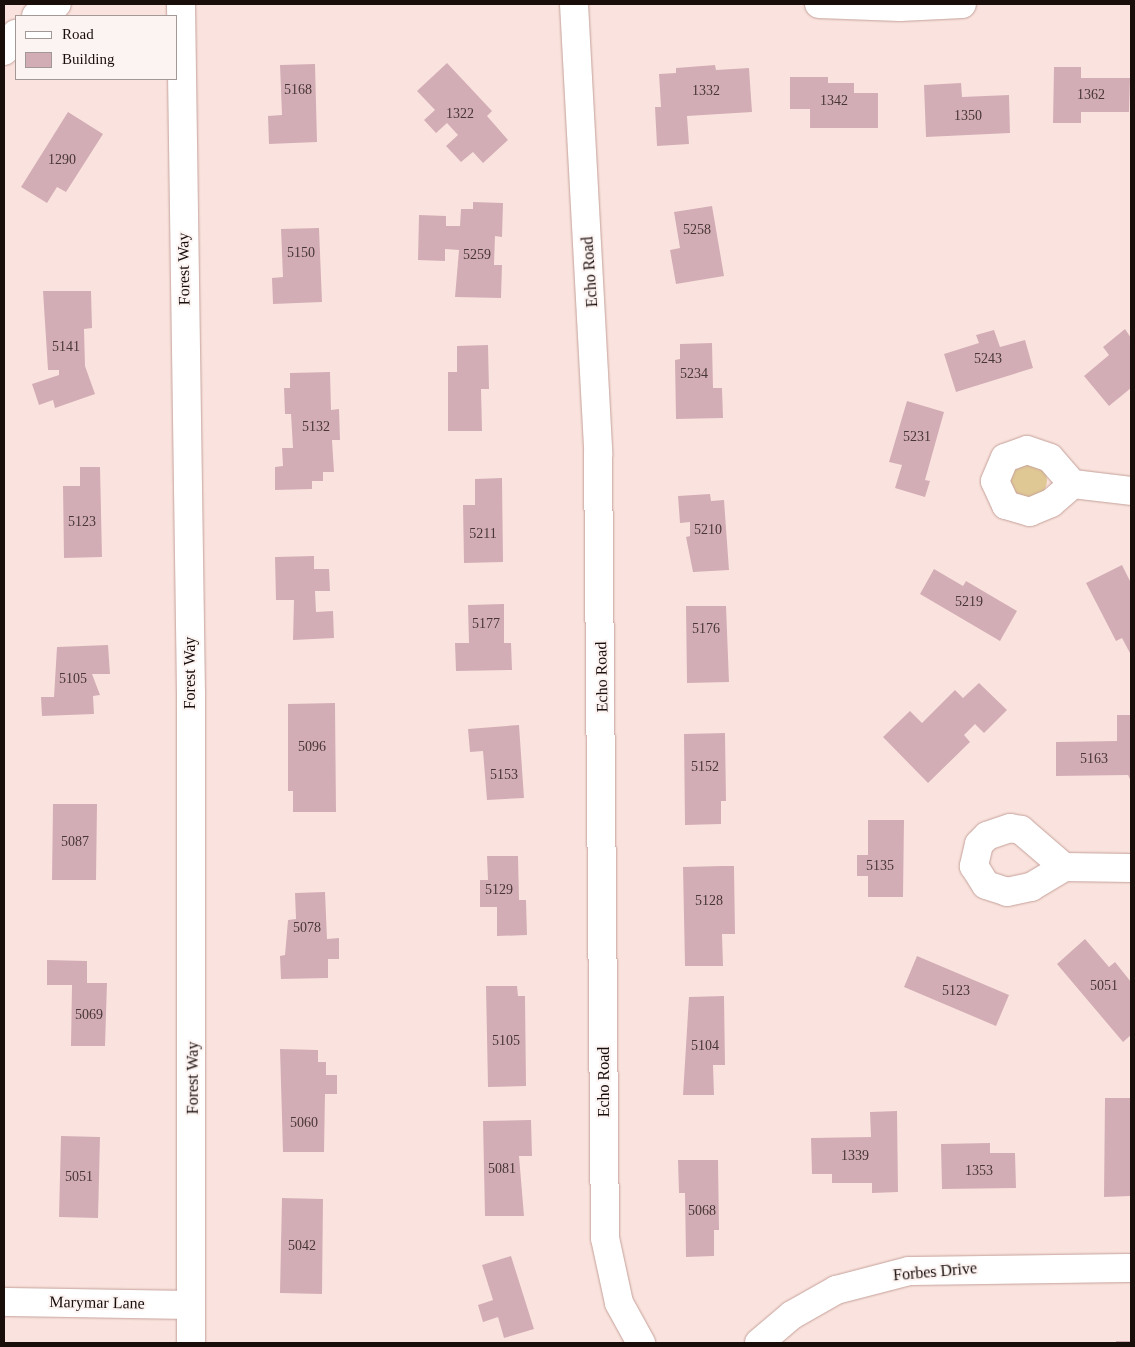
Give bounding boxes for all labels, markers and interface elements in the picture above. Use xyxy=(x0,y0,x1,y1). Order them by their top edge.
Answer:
legend xyxy=(15,15,178,80)
text: Road xyxy=(62,26,94,42)
text: Building xyxy=(62,51,115,67)
house number: 5168 xyxy=(284,82,312,98)
house number: 1332 xyxy=(692,83,720,99)
house number: 1362 xyxy=(1077,87,1105,103)
house number: 1342 xyxy=(820,93,848,109)
house number: 1322 xyxy=(446,106,474,122)
house number: 1350 xyxy=(954,108,982,124)
house number: 1290 xyxy=(48,152,76,168)
house number: 5258 xyxy=(683,222,711,238)
street label: Forest Way xyxy=(174,232,194,306)
street label: Echo Road xyxy=(578,236,602,308)
house number: 5150 xyxy=(287,245,315,261)
house number: 5259 xyxy=(463,247,491,263)
house number: 5141 xyxy=(52,339,80,355)
house number: 5243 xyxy=(974,351,1002,367)
house number: 5234 xyxy=(680,366,708,382)
house number: 5132 xyxy=(302,419,330,435)
house number: 5231 xyxy=(903,429,931,445)
house number: 5123 xyxy=(68,514,96,530)
house number: 5210 xyxy=(694,522,722,538)
house number: 5211 xyxy=(469,526,497,542)
house number: 5219 xyxy=(955,594,983,610)
house number: 5177 xyxy=(472,616,500,632)
house number: 5176 xyxy=(692,621,720,637)
street label: Forest Way xyxy=(180,637,200,709)
street label: Echo Road xyxy=(592,642,612,712)
house number: 5105 xyxy=(59,671,87,687)
house number: 5096 xyxy=(298,739,326,755)
house number: 5163 xyxy=(1080,751,1108,767)
house number: 5152 xyxy=(691,759,719,775)
house number: 5153 xyxy=(490,767,518,783)
house number: 5087 xyxy=(61,834,89,850)
house number: 5135 xyxy=(866,858,894,874)
house number: 5129 xyxy=(485,882,513,898)
house number: 5128 xyxy=(695,893,723,909)
house number: 5078 xyxy=(293,920,321,936)
house number: 5051 xyxy=(1090,978,1118,994)
house number: 5123 xyxy=(942,983,970,999)
house number: 5069 xyxy=(75,1007,103,1023)
house number: 5105 xyxy=(492,1033,520,1049)
house number: 5104 xyxy=(691,1038,719,1054)
street label: Forest Way xyxy=(183,1042,203,1114)
street label: Echo Road xyxy=(594,1047,614,1117)
house number: 5060 xyxy=(290,1115,318,1131)
house number: 1339 xyxy=(841,1148,869,1164)
house number: 5081 xyxy=(488,1161,516,1177)
house number: 1353 xyxy=(965,1163,993,1179)
house number: 5051 xyxy=(65,1169,93,1185)
house number: 5068 xyxy=(688,1203,716,1219)
house number: 5042 xyxy=(288,1238,316,1254)
street label: Forbes Drive xyxy=(892,1259,978,1285)
street label: Marymar Lane xyxy=(49,1293,145,1313)

